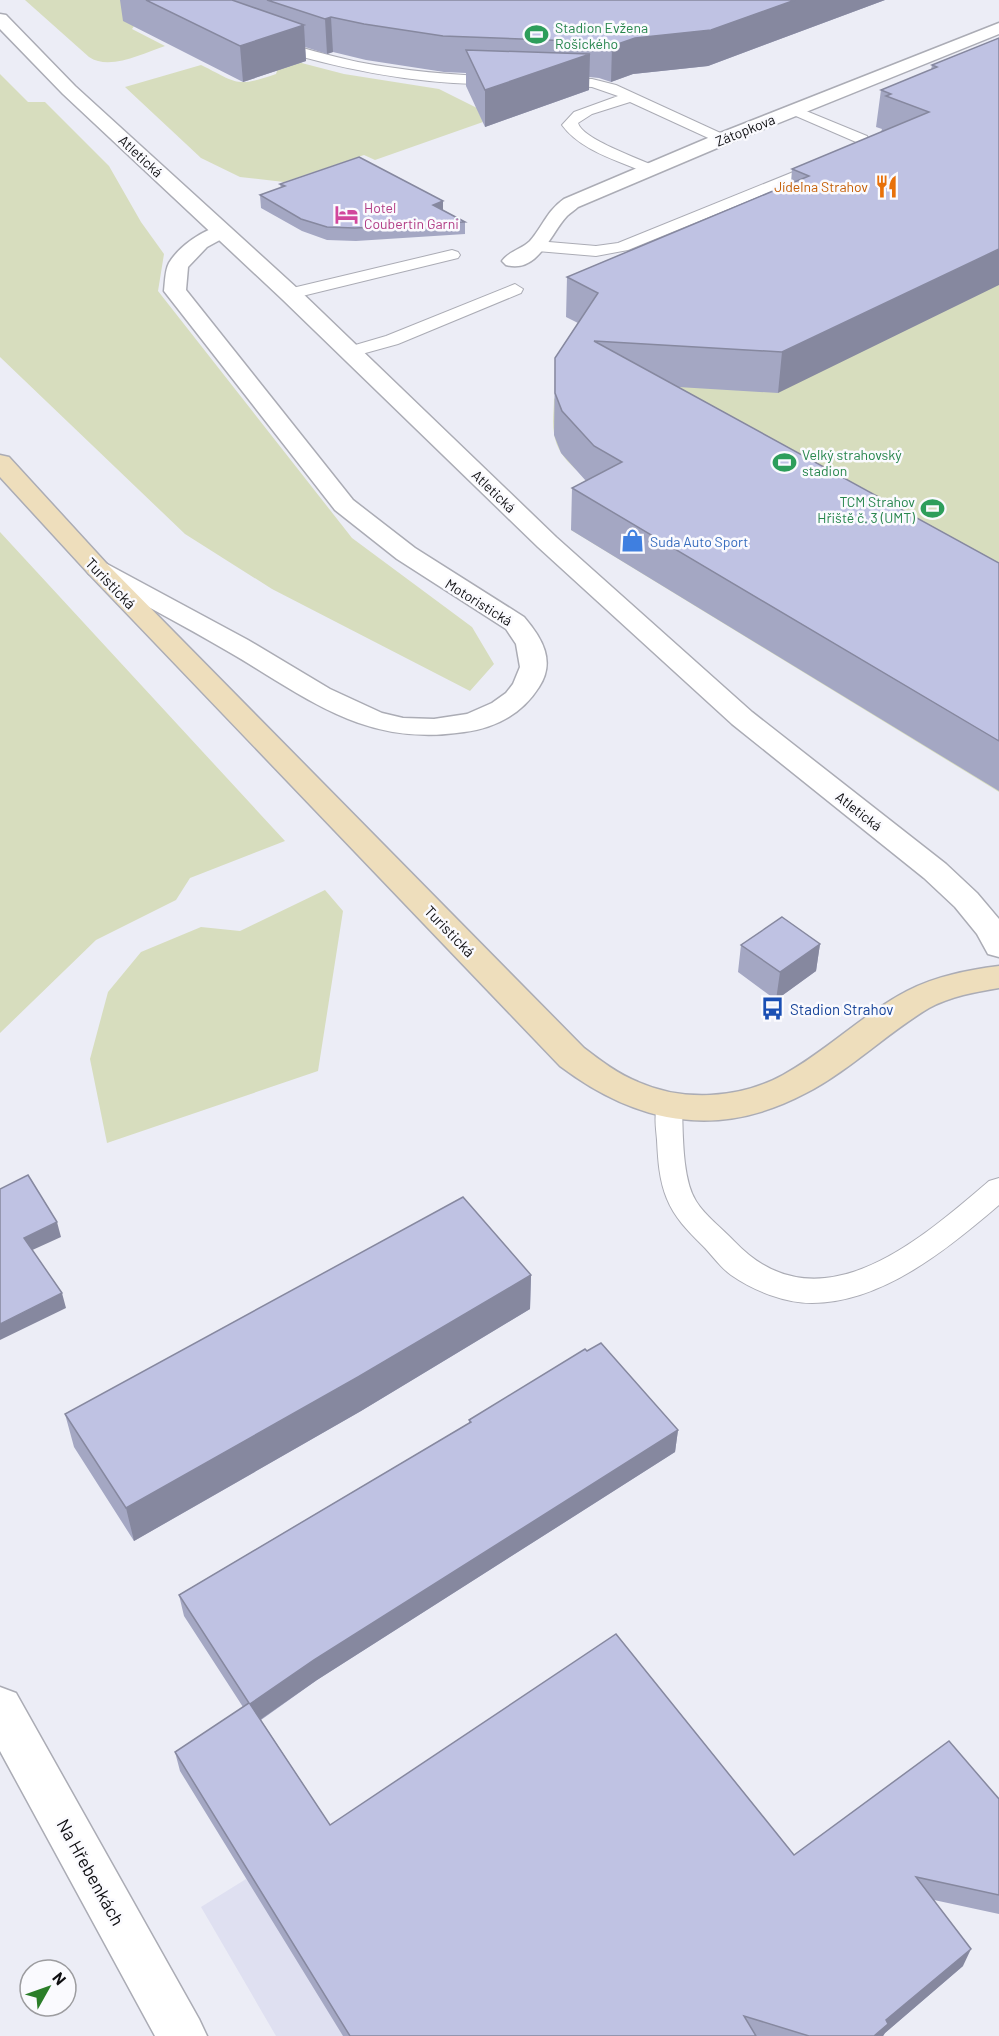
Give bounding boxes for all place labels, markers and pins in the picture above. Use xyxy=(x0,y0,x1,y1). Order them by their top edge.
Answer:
place label: Stadion Evžena Rošického xyxy=(555,19,648,52)
sports icon: Stadion Evžena Rošického xyxy=(524,22,550,48)
restaurant icon: Jídelna Strahov xyxy=(873,173,899,199)
place label: Jídelna Strahov xyxy=(774,178,868,195)
place label: Hotel Coubertin Garni xyxy=(364,199,459,232)
hotel icon: Hotel Coubertin Garni xyxy=(333,202,359,228)
place label: Velký strahovský stadion xyxy=(802,446,902,479)
sports icon: Velký strahovský stadion xyxy=(771,449,797,475)
place label: TCM Strahov Hřiště č. 3 (UMT) xyxy=(817,493,915,526)
sports icon: TCM Strahov Hřiště č. 3 (UMT) xyxy=(920,496,946,522)
shop icon: Suda Auto Sport xyxy=(619,528,645,554)
place label: Suda Auto Sport xyxy=(650,533,748,550)
bus stop icon: Stadion Strahov xyxy=(759,996,785,1022)
place label: Stadion Strahov xyxy=(790,1000,893,1018)

